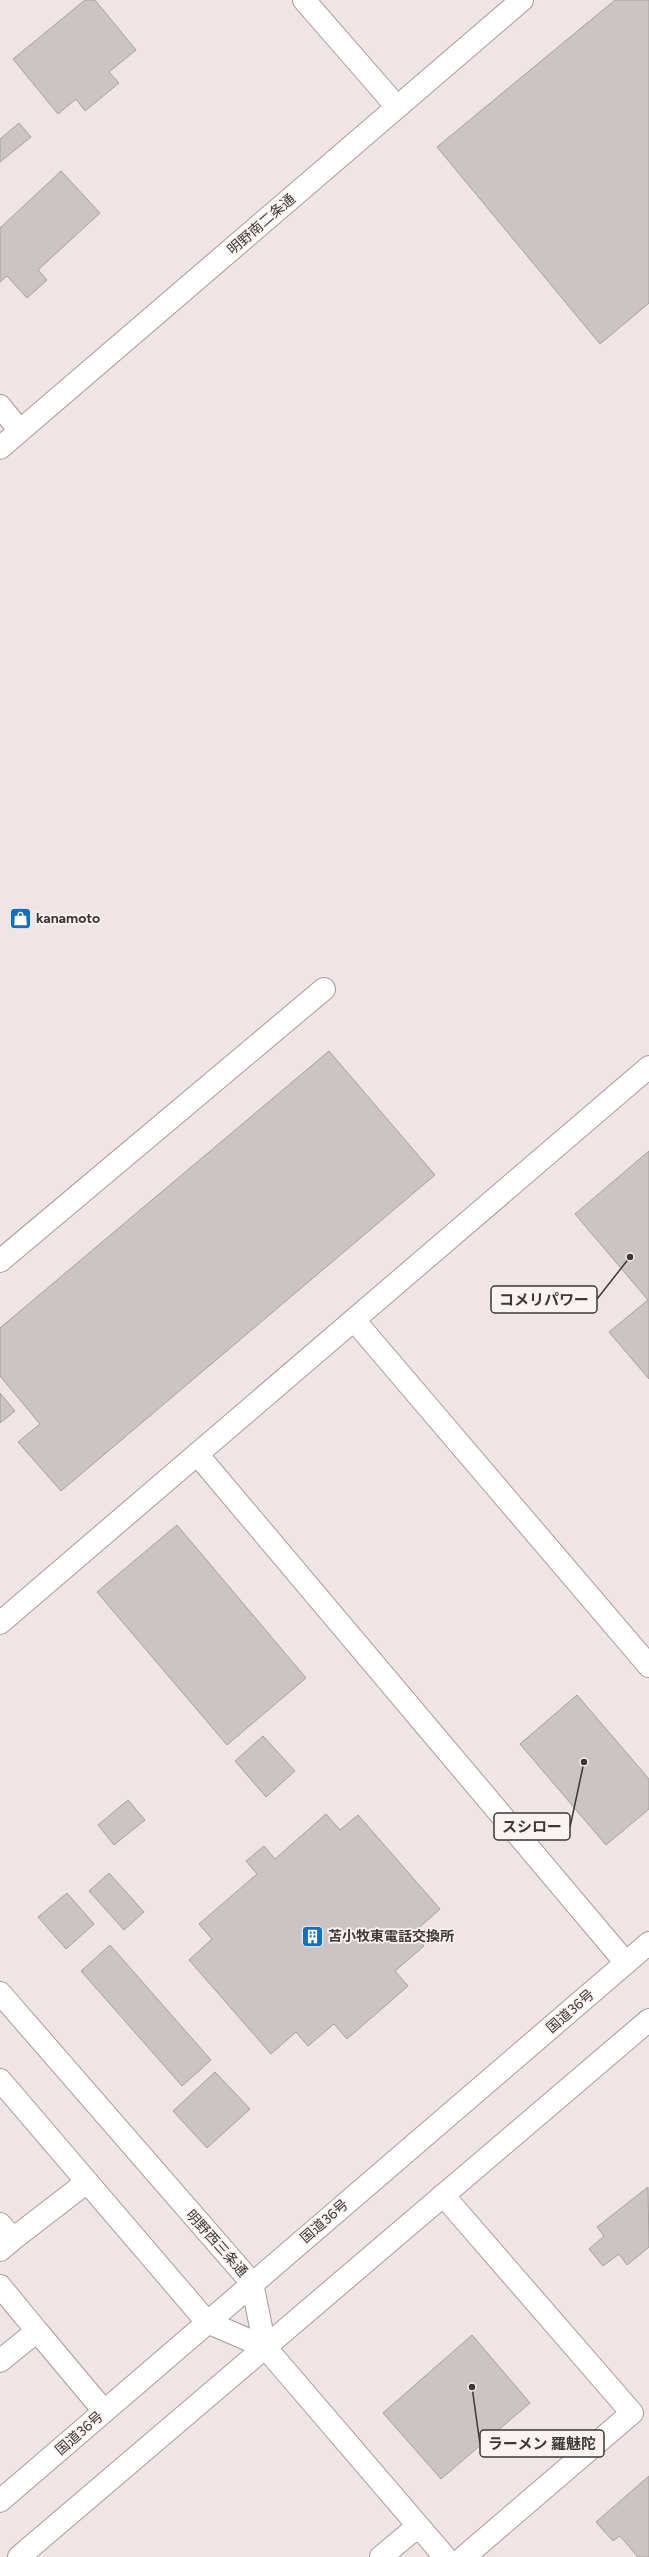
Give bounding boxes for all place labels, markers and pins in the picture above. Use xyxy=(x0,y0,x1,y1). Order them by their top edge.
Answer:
shop icon: kanamoto xyxy=(8,905,34,931)
place label: kanamoto xyxy=(36,910,100,927)
callout: コメリパワー xyxy=(491,1286,597,1313)
callout: スシロー xyxy=(494,1813,570,1840)
building icon: 苫小牧東電話交換所 xyxy=(299,1923,325,1949)
place label: 苫小牧東電話交換所 xyxy=(328,1928,454,1945)
callout: ラーメン 羅魅陀 xyxy=(480,2430,604,2457)

